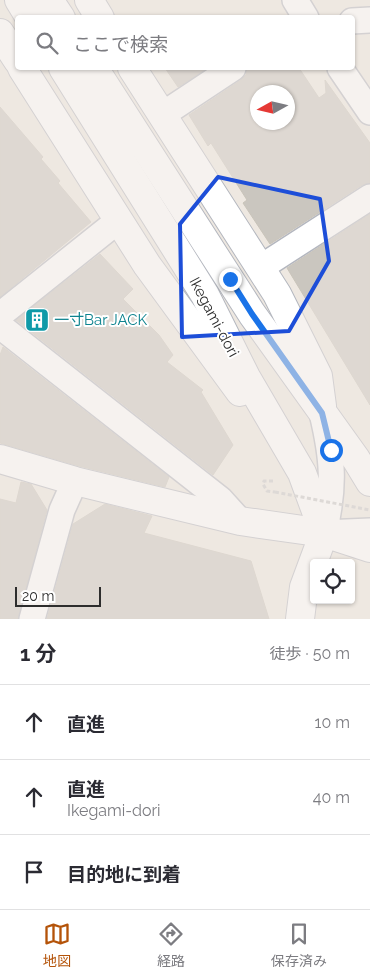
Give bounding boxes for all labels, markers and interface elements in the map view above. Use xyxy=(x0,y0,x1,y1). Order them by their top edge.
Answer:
search box xyxy=(15,15,355,70)
icon: search xyxy=(33,29,61,57)
text: ここで検索 xyxy=(73,33,168,55)
north arrow xyxy=(250,85,295,130)
route end xyxy=(219,268,242,291)
street label: Ikegami-dori xyxy=(185,274,243,360)
building icon: 一寸Bar JACK xyxy=(24,307,50,333)
place label: 一寸Bar JACK xyxy=(54,311,148,329)
route start xyxy=(320,439,343,462)
map controls xyxy=(310,559,355,604)
button: locate xyxy=(310,559,355,604)
scale bar xyxy=(15,584,101,607)
text: 20 m xyxy=(22,588,54,604)
text: 1 分 xyxy=(20,641,56,666)
text: 徒歩 · 50 m xyxy=(270,644,350,663)
icon: ahead xyxy=(20,708,48,736)
text: 直進 xyxy=(67,713,105,735)
text: 10 m xyxy=(315,713,350,732)
text: 直進 xyxy=(67,778,105,800)
icon: ahead xyxy=(20,783,48,811)
text: 40 m xyxy=(313,788,350,807)
text: Ikegami-dori xyxy=(67,801,161,820)
icon: arrive xyxy=(20,858,48,886)
text: 目的地に到着 xyxy=(67,863,181,885)
tab: 地図 xyxy=(43,920,71,970)
tab: 経路 xyxy=(157,920,185,970)
tab: 保存済み xyxy=(271,920,327,970)

